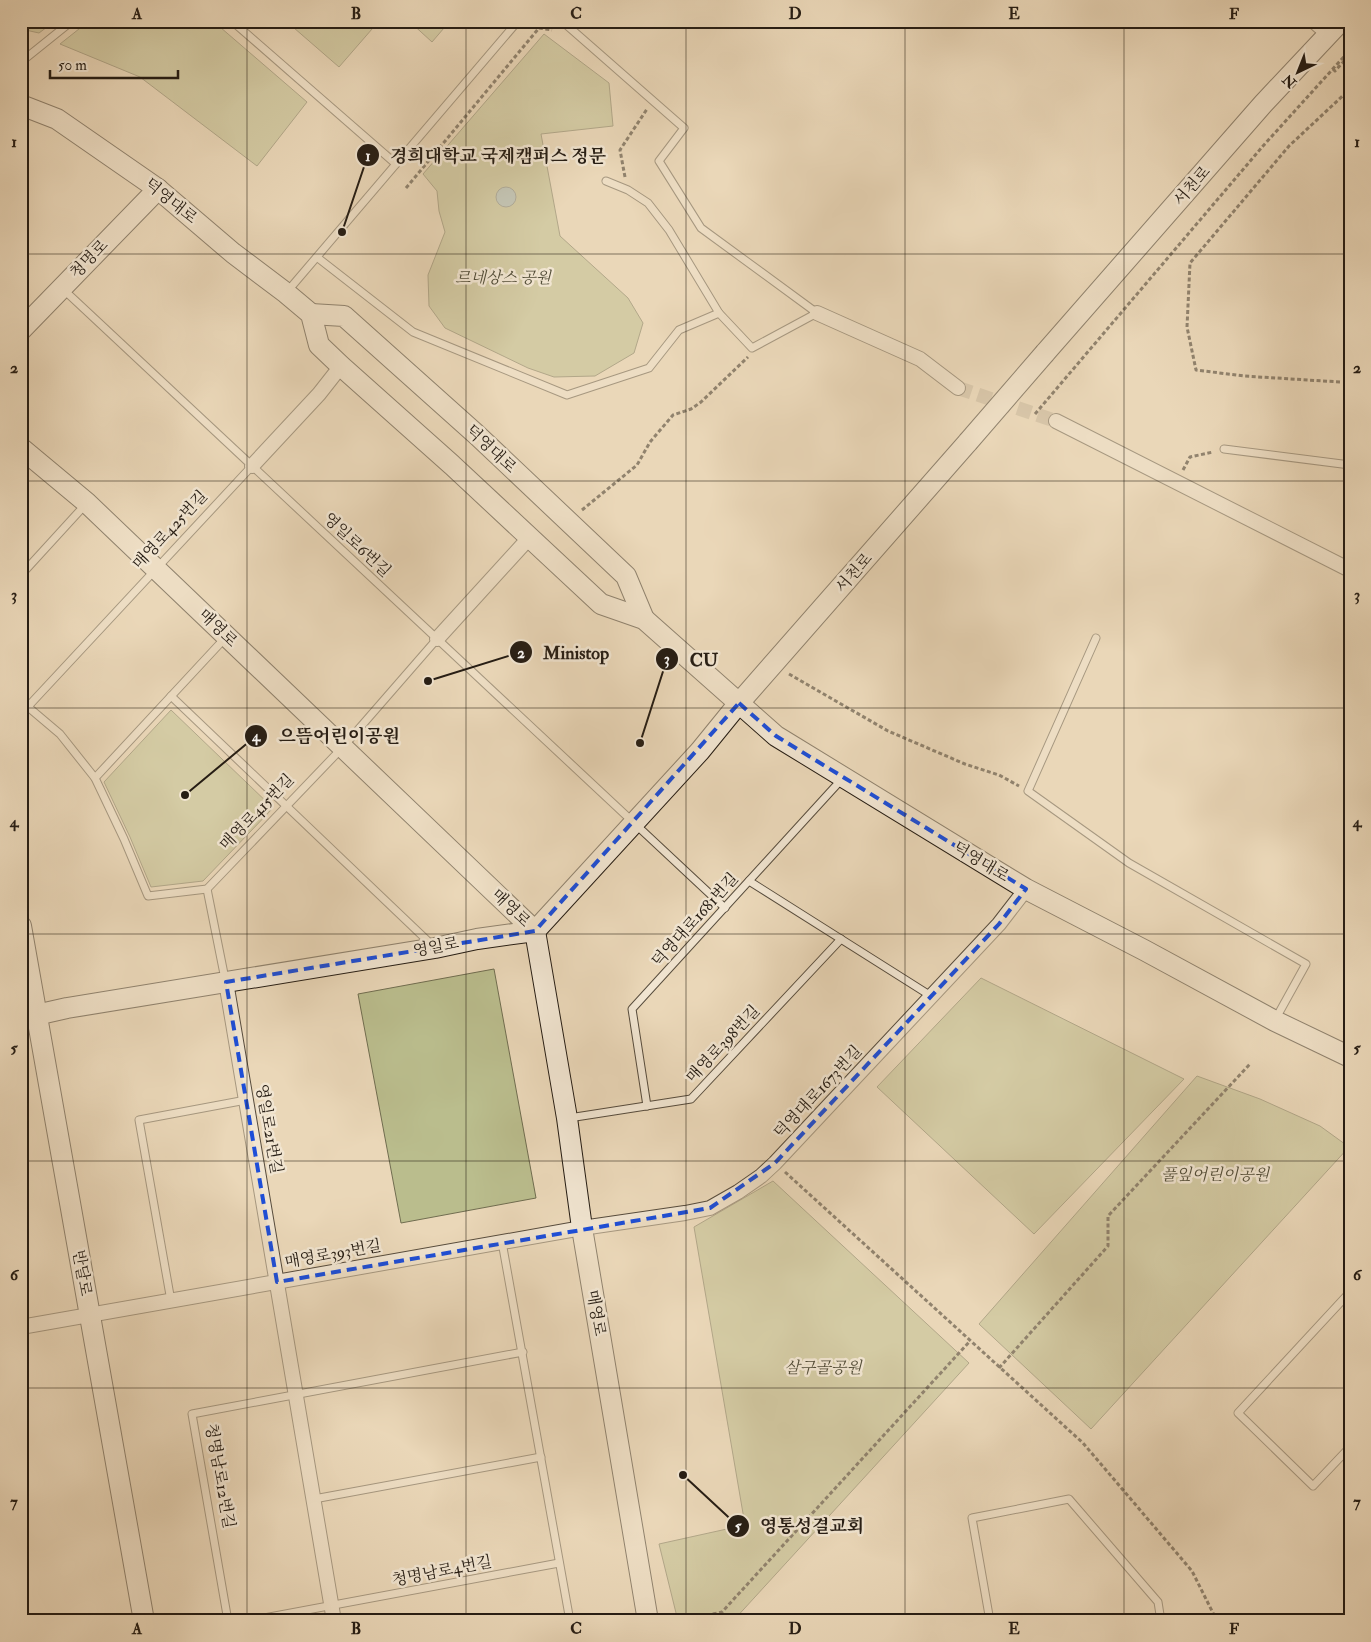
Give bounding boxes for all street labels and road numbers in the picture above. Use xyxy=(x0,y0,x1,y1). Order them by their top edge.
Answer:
street label: 서천로 xyxy=(1169,162,1215,210)
street label: 덕영대로 xyxy=(141,174,202,229)
street label: 청명로 xyxy=(66,235,113,283)
street label: 덕영대로 xyxy=(462,421,521,478)
street label: 매영로425번길 xyxy=(128,486,212,574)
street label: 영일로6번길 xyxy=(319,509,395,581)
street label: 서천로 xyxy=(831,549,877,597)
street label: 매영로 xyxy=(194,605,242,652)
street label: 매영로415번길 xyxy=(216,770,298,854)
street label: 덕영대로 xyxy=(949,838,1013,887)
street label: 덕영대로1681번길 xyxy=(648,869,742,971)
street label: 매영로 xyxy=(487,885,535,932)
street label: 영일로 xyxy=(411,933,461,961)
street label: 매영로398번길 xyxy=(682,1001,764,1087)
street label: 덕영대로1673번길 xyxy=(770,1041,866,1143)
street label: 영일로21번길 xyxy=(251,1082,287,1176)
street label: 매영로393번길 xyxy=(283,1236,383,1272)
street label: 반달로 xyxy=(68,1248,96,1298)
street label: 매영로 xyxy=(582,1288,610,1338)
street label: 청명남로12번길 xyxy=(201,1422,239,1530)
street label: 청명남로4번길 xyxy=(390,1552,494,1590)

